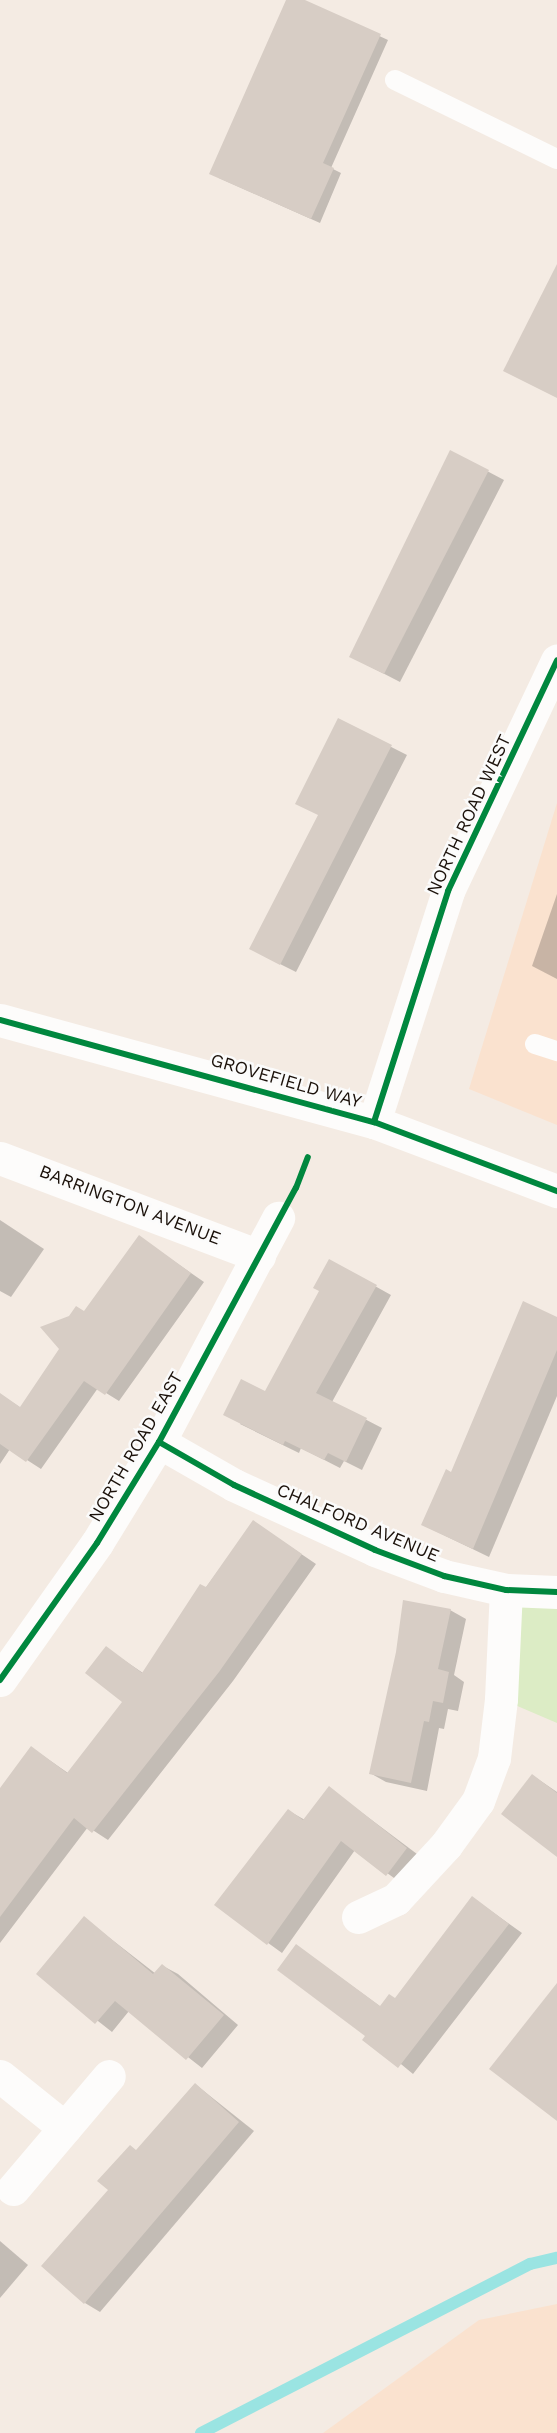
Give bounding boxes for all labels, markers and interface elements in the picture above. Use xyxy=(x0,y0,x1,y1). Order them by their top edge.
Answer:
street label: NORTH ROAD WEST xyxy=(422,731,516,899)
street label: GROVEFIELD WAY xyxy=(208,1049,364,1113)
street label: BARRINGTON AVENUE xyxy=(36,1160,224,1250)
street label: NORTH ROAD EAST xyxy=(84,1368,188,1526)
street label: CHALFORD AVENUE xyxy=(273,1479,443,1567)

